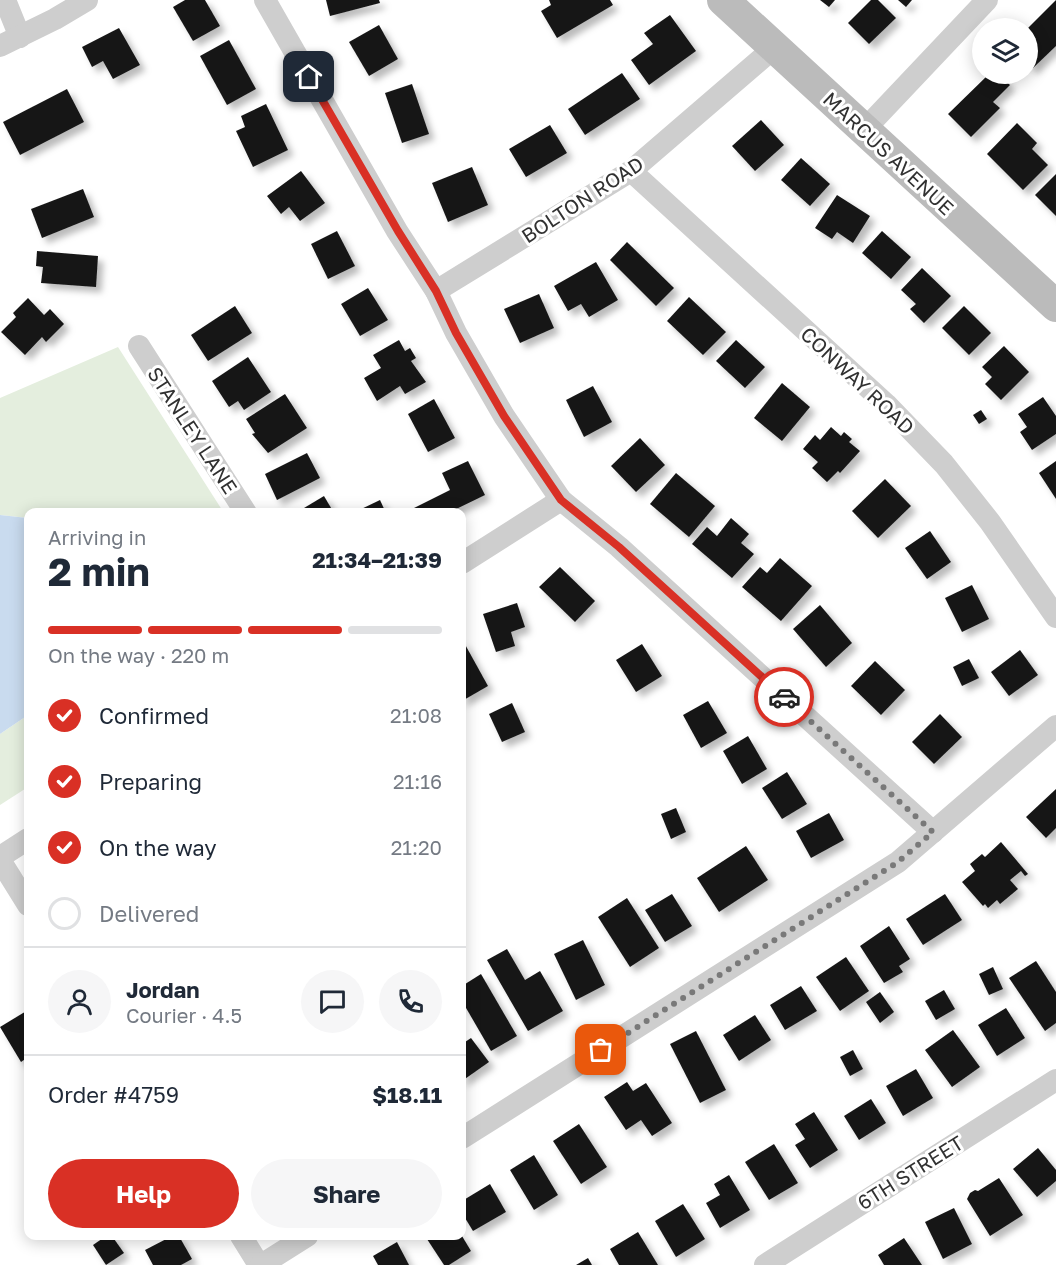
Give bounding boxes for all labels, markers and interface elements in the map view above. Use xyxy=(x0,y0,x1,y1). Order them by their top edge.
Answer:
map controls xyxy=(972,18,1038,84)
button: layers xyxy=(972,18,1038,84)
pin xyxy=(283,51,334,102)
icon: home xyxy=(292,60,325,93)
street label: MARCUS AVENUE xyxy=(819,86,959,220)
street label: BOLTON ROAD xyxy=(517,151,647,247)
street label: CONWAY ROAD xyxy=(796,321,920,439)
street label: STANLEY LANE xyxy=(143,362,243,498)
text: Arriving in xyxy=(48,525,146,549)
text: 21:34–21:39 xyxy=(312,546,442,573)
text: 2 min xyxy=(48,548,150,595)
text: On the way · 220 m xyxy=(48,643,229,667)
courier xyxy=(754,667,814,727)
icon: car xyxy=(768,681,801,714)
icon: check xyxy=(48,699,81,732)
text: Confirmed xyxy=(99,702,209,729)
text: 21:08 xyxy=(390,703,442,727)
icon: check xyxy=(48,765,81,798)
text: Preparing xyxy=(99,768,202,795)
text: 21:16 xyxy=(393,769,442,793)
icon: check xyxy=(48,831,81,864)
text: On the way xyxy=(99,834,217,861)
text: 21:20 xyxy=(391,835,442,859)
text: Delivered xyxy=(99,900,199,927)
button: person xyxy=(48,970,111,1033)
button: chat xyxy=(301,970,364,1033)
button: phone xyxy=(379,970,442,1033)
text: Jordan xyxy=(126,976,200,1003)
text: Courier · 4.5 xyxy=(126,1003,242,1027)
pin xyxy=(575,1024,626,1075)
icon: bag xyxy=(584,1033,617,1066)
text: Order #4759 xyxy=(48,1081,179,1108)
text: $18.11 xyxy=(372,1081,442,1108)
street label: 6TH STREET xyxy=(853,1130,967,1214)
button: Help xyxy=(48,1159,239,1228)
button: Share xyxy=(251,1159,442,1228)

